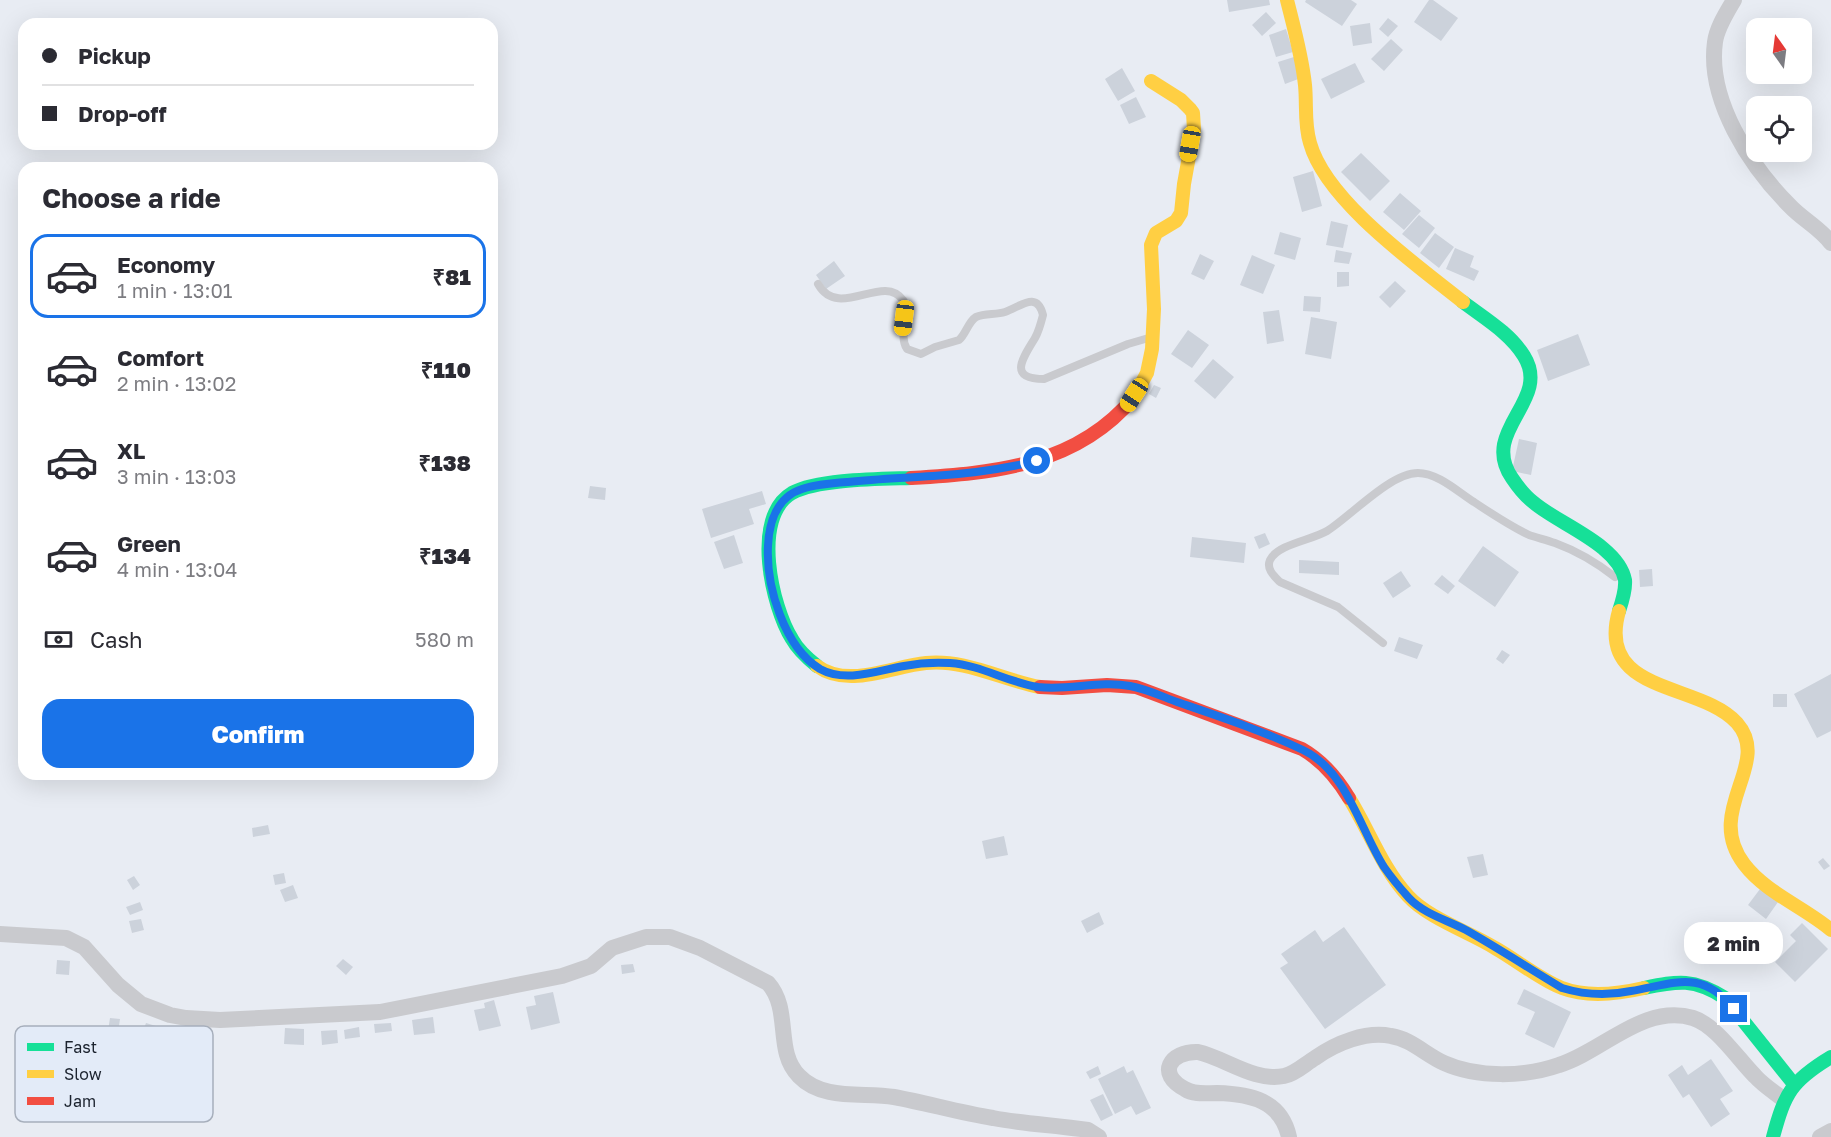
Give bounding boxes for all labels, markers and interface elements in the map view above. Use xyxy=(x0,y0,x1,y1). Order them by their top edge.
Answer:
north arrow xyxy=(1746,18,1812,84)
map controls xyxy=(1746,18,1812,162)
text: Pickup xyxy=(78,42,151,69)
button: locate xyxy=(1746,96,1812,162)
text: Drop-off xyxy=(78,100,167,127)
car xyxy=(1178,125,1202,163)
text: Choose a ride xyxy=(42,182,221,214)
icon: car xyxy=(45,249,99,303)
text: Economy xyxy=(117,251,215,278)
text: ₹81 xyxy=(432,263,471,290)
text: 1 min · 13:01 xyxy=(117,278,233,302)
car xyxy=(893,299,915,337)
icon: car xyxy=(45,342,99,396)
text: Comfort xyxy=(117,344,204,371)
text: ₹110 xyxy=(421,356,471,383)
text: 2 min · 13:02 xyxy=(117,371,236,395)
car xyxy=(1117,375,1151,415)
icon: car xyxy=(45,435,99,489)
text: XL xyxy=(117,437,145,464)
route start xyxy=(1023,447,1050,474)
text: ₹138 xyxy=(419,449,471,476)
text: 3 min · 13:03 xyxy=(117,464,237,488)
icon: car xyxy=(45,528,99,582)
text: Green xyxy=(117,530,181,557)
text: ₹134 xyxy=(419,542,471,569)
text: 4 min · 13:04 xyxy=(117,557,238,581)
icon: cash xyxy=(42,623,75,656)
text: Cash xyxy=(90,626,143,653)
text: 580 m xyxy=(415,627,474,651)
button: Confirm xyxy=(42,699,474,768)
callout: 2 min xyxy=(1684,922,1784,964)
text: 2 min xyxy=(1707,931,1760,955)
route end xyxy=(1720,995,1747,1022)
legend xyxy=(15,1026,213,1122)
text: Fast xyxy=(64,1037,97,1057)
text: Slow xyxy=(64,1064,102,1084)
text: Jam xyxy=(64,1091,96,1111)

